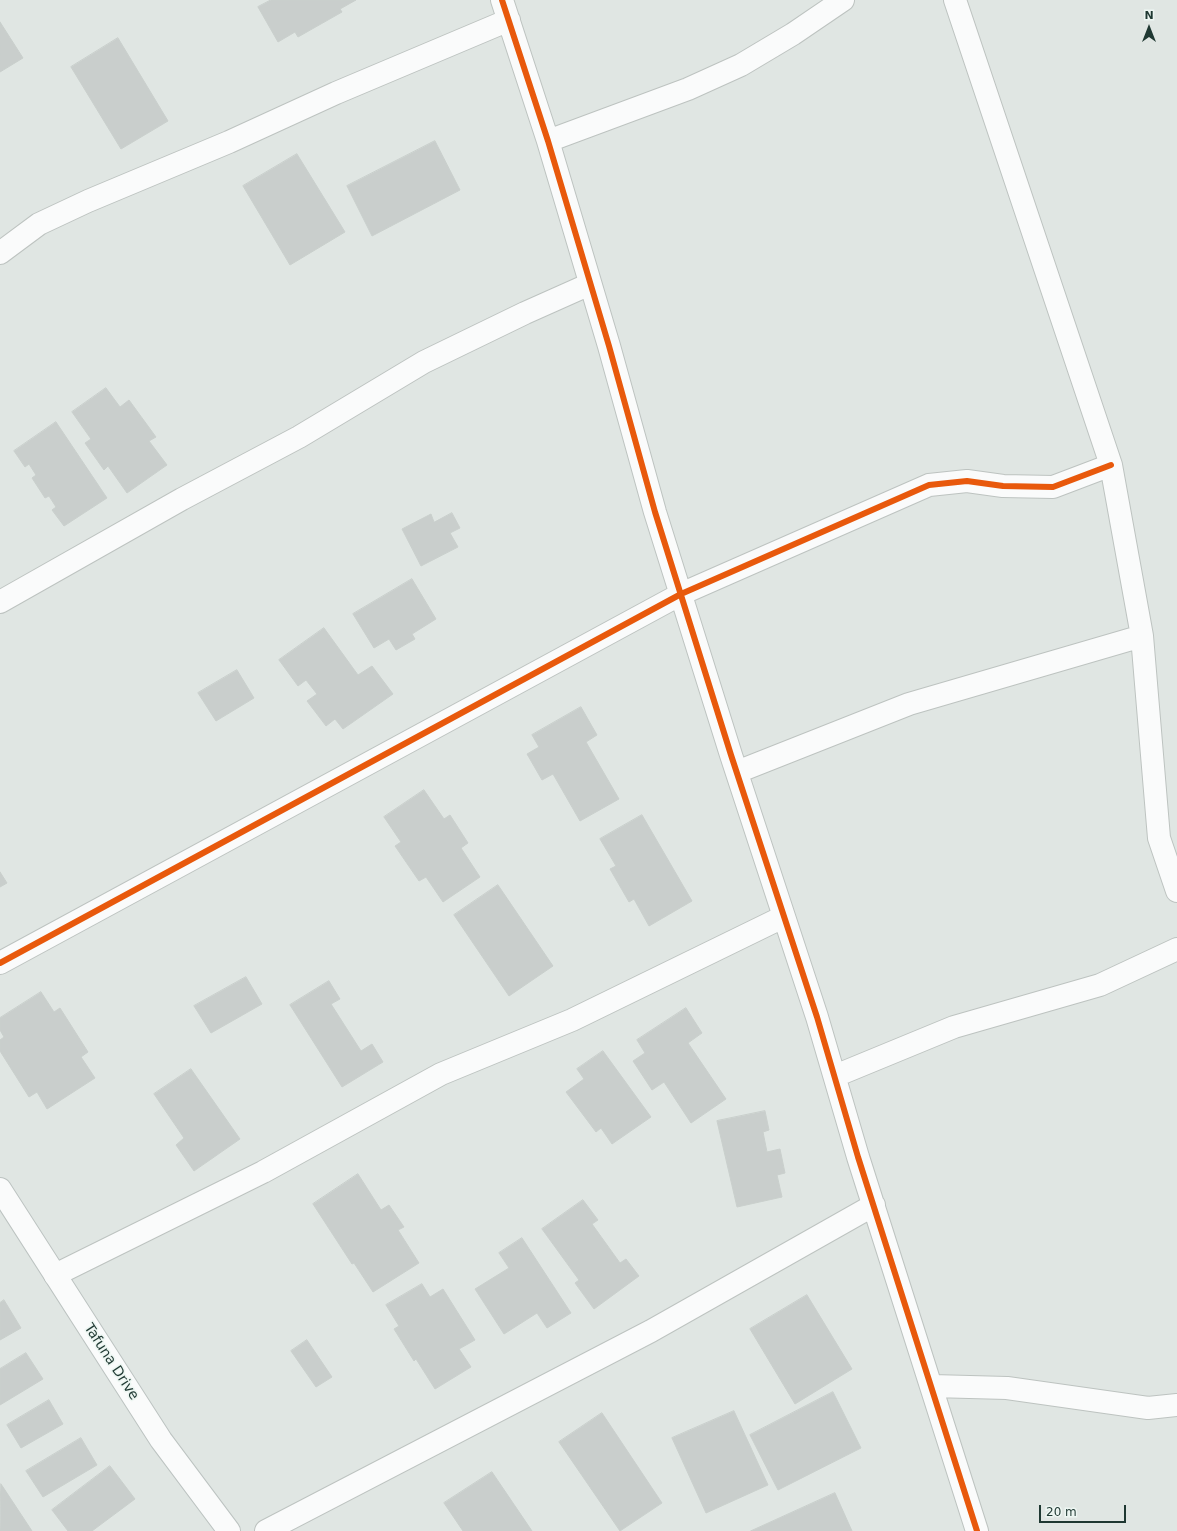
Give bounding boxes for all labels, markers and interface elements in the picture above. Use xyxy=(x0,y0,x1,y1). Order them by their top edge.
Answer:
north arrow xyxy=(1129,8,1169,48)
text: N xyxy=(1144,9,1154,22)
street label: Tafuna Drive xyxy=(80,1321,142,1403)
scale bar xyxy=(1041,1497,1128,1523)
text: 20 m xyxy=(1046,1505,1077,1519)

